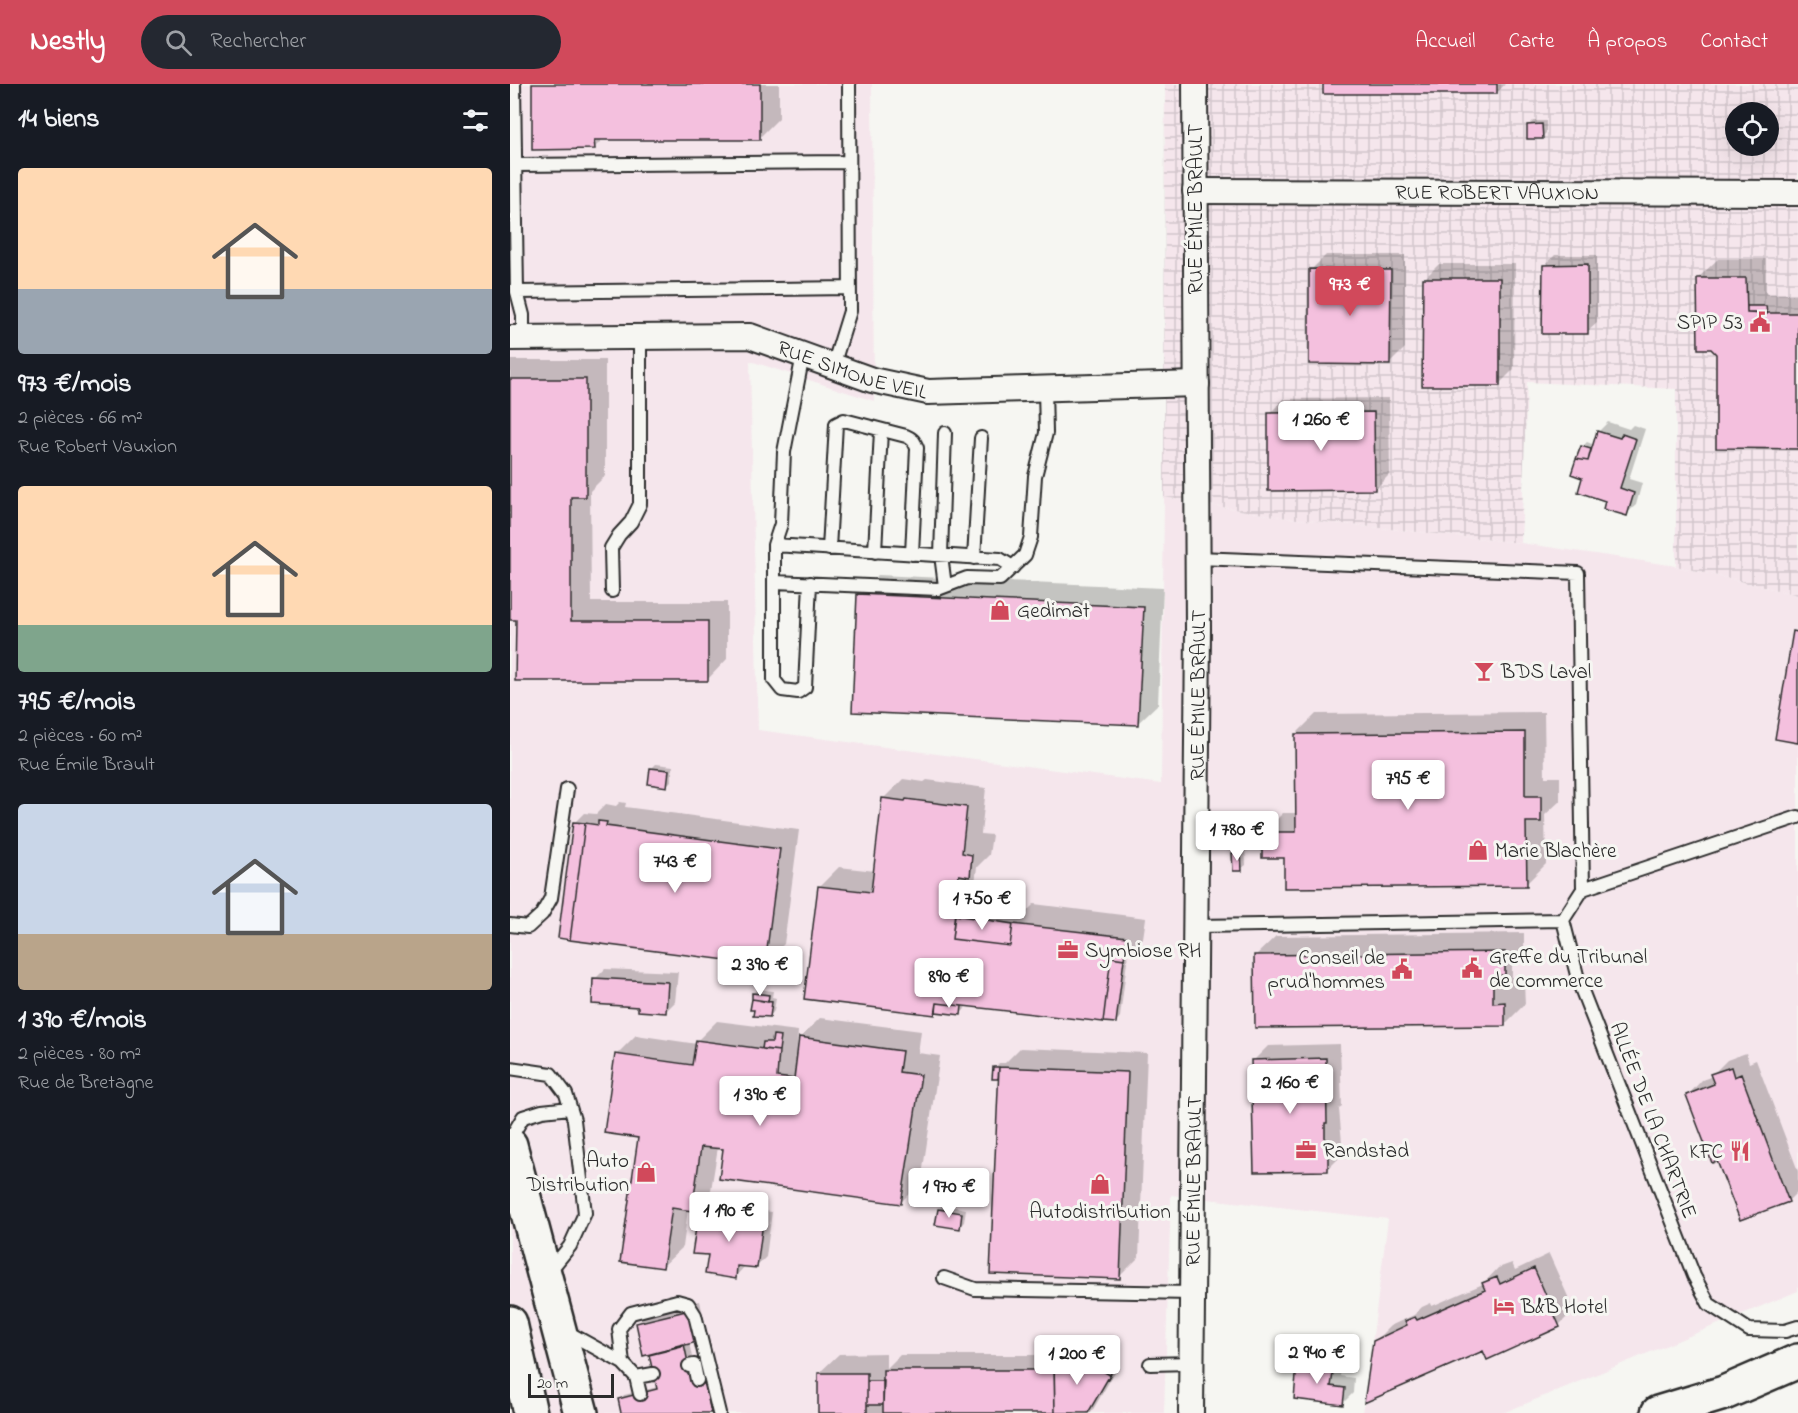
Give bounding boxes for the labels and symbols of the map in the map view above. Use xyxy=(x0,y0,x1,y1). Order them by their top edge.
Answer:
street label: RUE ÉMILE BRAULT xyxy=(1182,124,1212,294)
street label: RUE ROBERT VAUXION xyxy=(1395,179,1599,209)
pin: 973 € xyxy=(1308,266,1392,317)
place label: SPIP 53 xyxy=(1677,309,1743,339)
public building icon: SPIP 53 xyxy=(1748,310,1772,334)
street label: RUE SIMONE VEIL xyxy=(773,334,930,408)
pin: 1 260 € xyxy=(1266,401,1376,452)
place label: Gedimat xyxy=(1017,597,1090,627)
shop icon: Gedimat xyxy=(988,598,1012,622)
street label: RUE ÉMILE BRAULT xyxy=(1184,609,1215,781)
place label: BDS Laval xyxy=(1500,658,1591,688)
bar icon: BDS Laval xyxy=(1472,659,1496,683)
pin: 795 € xyxy=(1366,760,1450,811)
pin: 1 780 € xyxy=(1182,811,1292,862)
place label: Marie Blachère xyxy=(1495,837,1617,867)
shop icon: Marie Blachère xyxy=(1466,838,1490,862)
pin: 743 € xyxy=(633,843,717,894)
pin: 1 750 € xyxy=(927,880,1037,931)
place label: Symbiose RH xyxy=(1085,937,1201,969)
office icon: Symbiose RH xyxy=(1056,938,1080,962)
place label: Greffe du Tribunal de commerce xyxy=(1489,943,1647,997)
place label: Conseil de prud'hommes xyxy=(1268,944,1386,998)
pin: 2 390 € xyxy=(705,946,815,997)
public building icon: Greffe du Tribunal de commerce xyxy=(1460,956,1484,980)
public building icon: Conseil de prud'hommes xyxy=(1390,957,1414,981)
pin: 890 € xyxy=(907,958,991,1009)
street label: ALLÉE DE LA CHARTRIE xyxy=(1601,1018,1703,1223)
pin: 2 160 € xyxy=(1235,1064,1345,1115)
pin: 1 390 € xyxy=(705,1076,815,1127)
street label: RUE ÉMILE BRAULT xyxy=(1179,1095,1211,1267)
place label: Randstad xyxy=(1323,1137,1409,1167)
office icon: Randstad xyxy=(1294,1138,1318,1162)
place label: KFC xyxy=(1689,1138,1723,1168)
restaurant icon: KFC xyxy=(1728,1139,1752,1163)
place label: Auto Distribution xyxy=(526,1147,629,1201)
shop icon: Auto Distribution xyxy=(634,1160,658,1184)
pin: 1 970 € xyxy=(894,1168,1004,1219)
shop icon: Autodistribution xyxy=(1088,1172,1112,1196)
pin: 1 190 € xyxy=(674,1192,784,1243)
place label: Autodistribution xyxy=(1029,1198,1171,1228)
place label: B&B Hotel xyxy=(1520,1293,1607,1323)
hotel icon: B&B Hotel xyxy=(1492,1294,1516,1318)
pin: 2 940 € xyxy=(1262,1334,1372,1385)
pin: 1 200 € xyxy=(1022,1335,1132,1386)
scale bar xyxy=(528,1371,614,1398)

